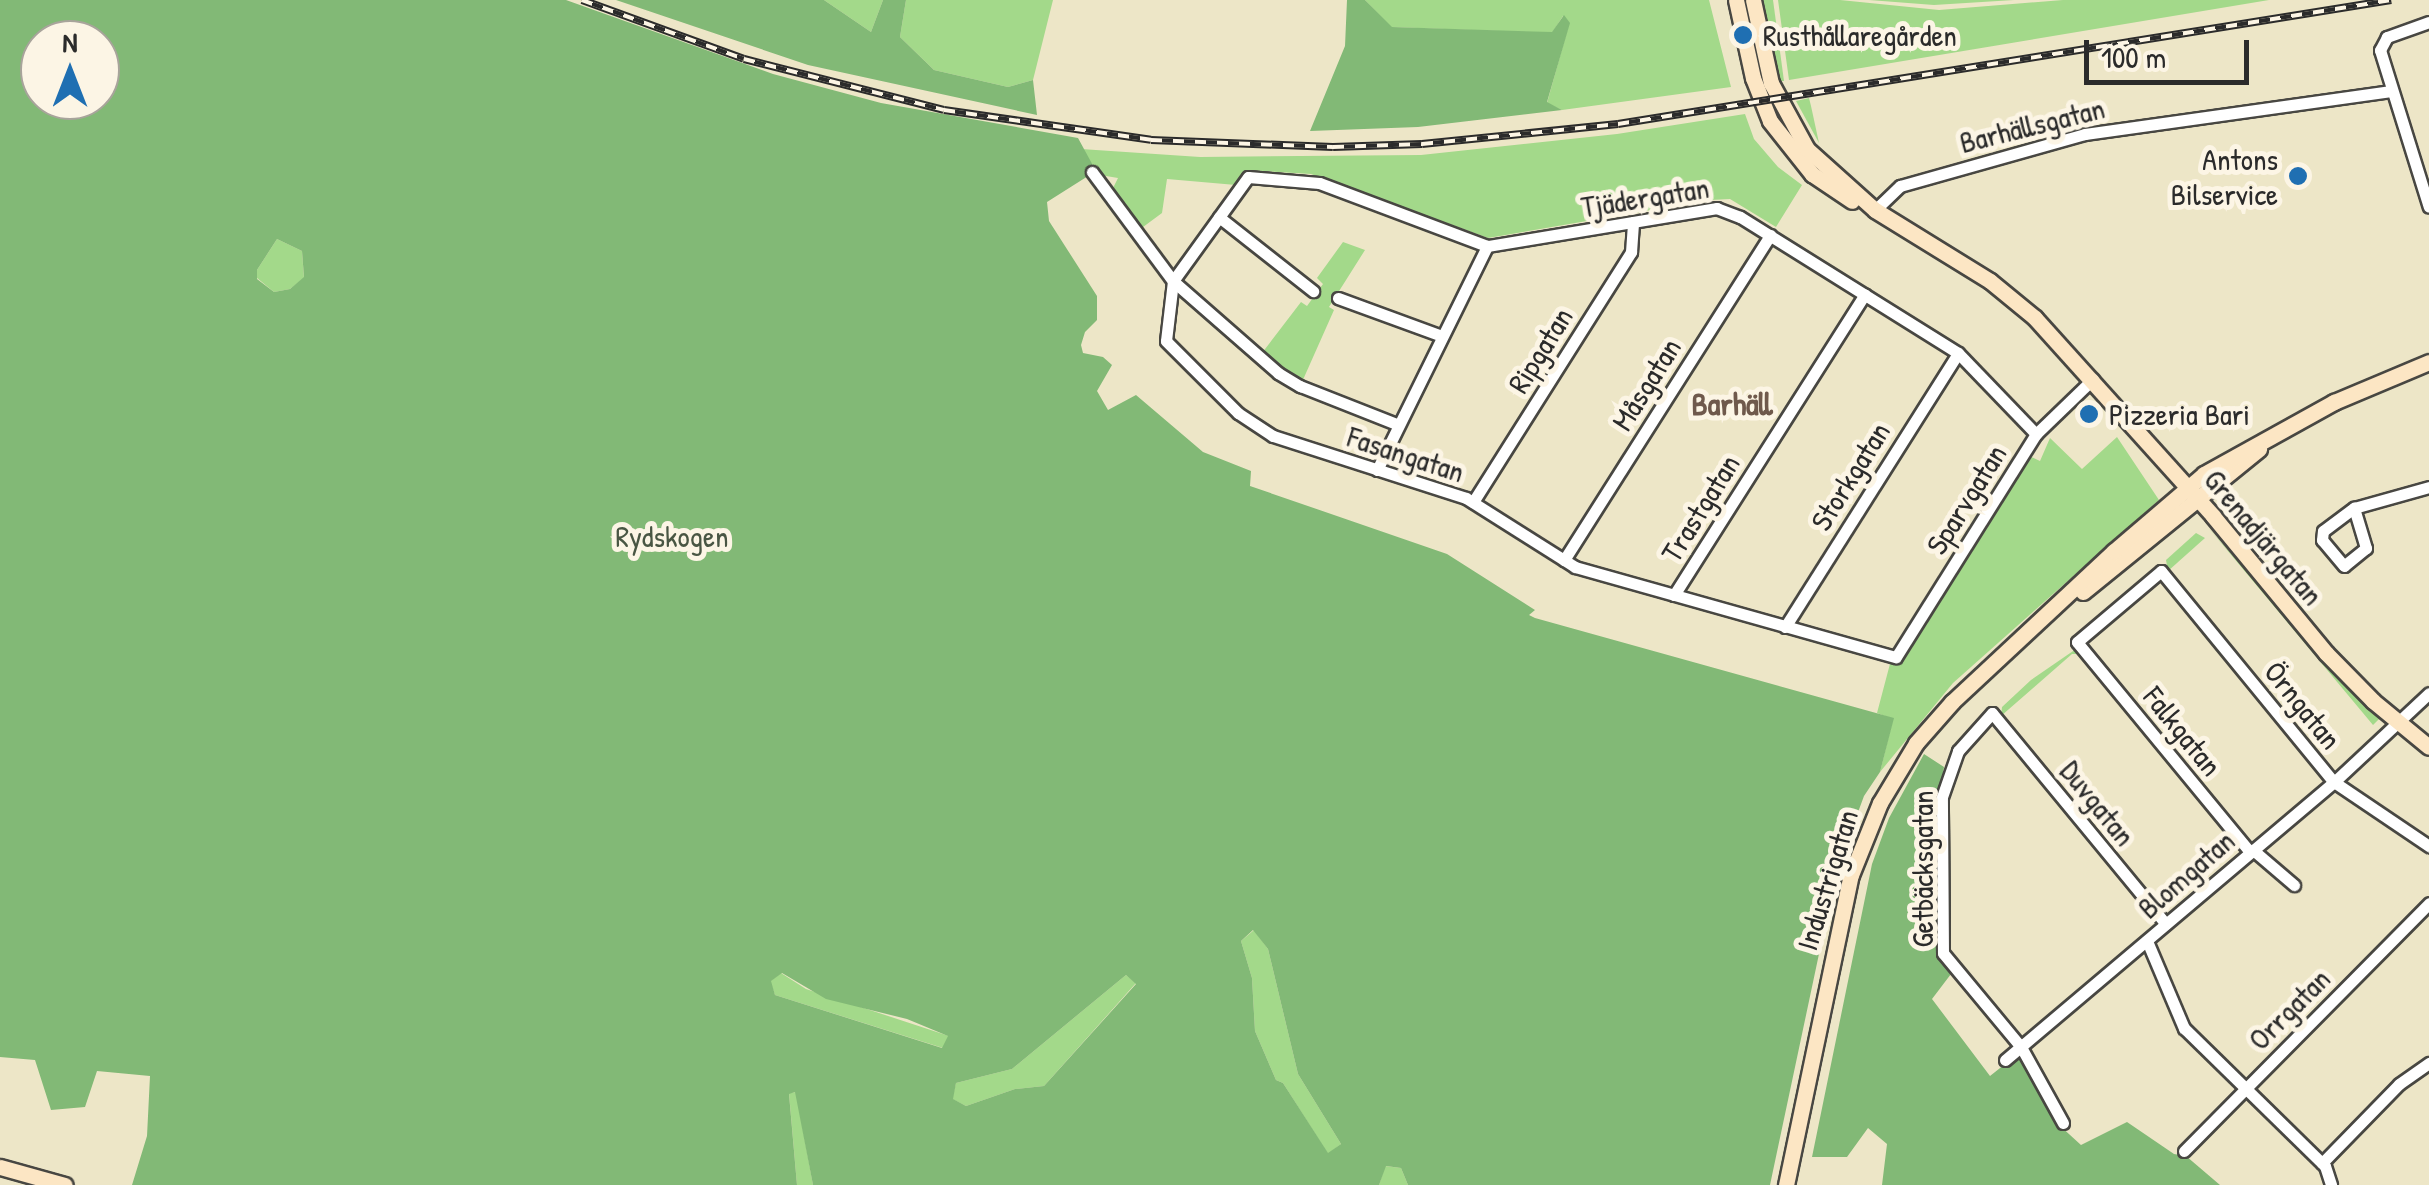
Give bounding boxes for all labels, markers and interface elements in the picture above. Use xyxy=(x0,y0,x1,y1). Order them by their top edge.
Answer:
place label: Rusthållaregården xyxy=(1763,17,1957,53)
north arrow xyxy=(20,20,120,120)
scale bar xyxy=(2089,20,2254,82)
text: N xyxy=(63,23,77,61)
marker: Rusthållaregården xyxy=(1732,24,1754,46)
text: 100 m xyxy=(2101,37,2166,77)
street label: Barhällsgatan xyxy=(1956,90,2108,160)
place label: Antons Bilservice xyxy=(2171,141,2278,212)
marker: Antons Bilservice xyxy=(2287,165,2309,187)
street label: Tjädergatan xyxy=(1579,169,1711,225)
street label: Ripgatan xyxy=(1500,301,1580,399)
street label: Måsgatan xyxy=(1604,331,1688,437)
district label: Barhäll xyxy=(1692,385,1772,423)
place label: Pizzeria Bari xyxy=(2109,396,2250,432)
marker: Pizzeria Bari xyxy=(2078,403,2100,425)
street label: Storkgatan xyxy=(1803,415,1897,537)
street label: Fasangatan xyxy=(1343,418,1469,490)
street label: Sparvgatan xyxy=(1918,437,2014,561)
street label: Trastgatan xyxy=(1653,448,1747,568)
street label: Grenadjärgatan xyxy=(2197,462,2331,612)
park label: Rydskogen xyxy=(616,518,728,554)
street label: Örngatan xyxy=(2257,654,2349,756)
street label: Falkgatan xyxy=(2136,679,2230,783)
street label: Duvgatan xyxy=(2053,753,2143,853)
street label: Getbäcksgatan xyxy=(1904,790,1940,948)
street label: Industrigatan xyxy=(1789,805,1865,955)
street label: Blomgatan xyxy=(2130,822,2242,926)
street label: Orrgatan xyxy=(2241,961,2337,1057)

